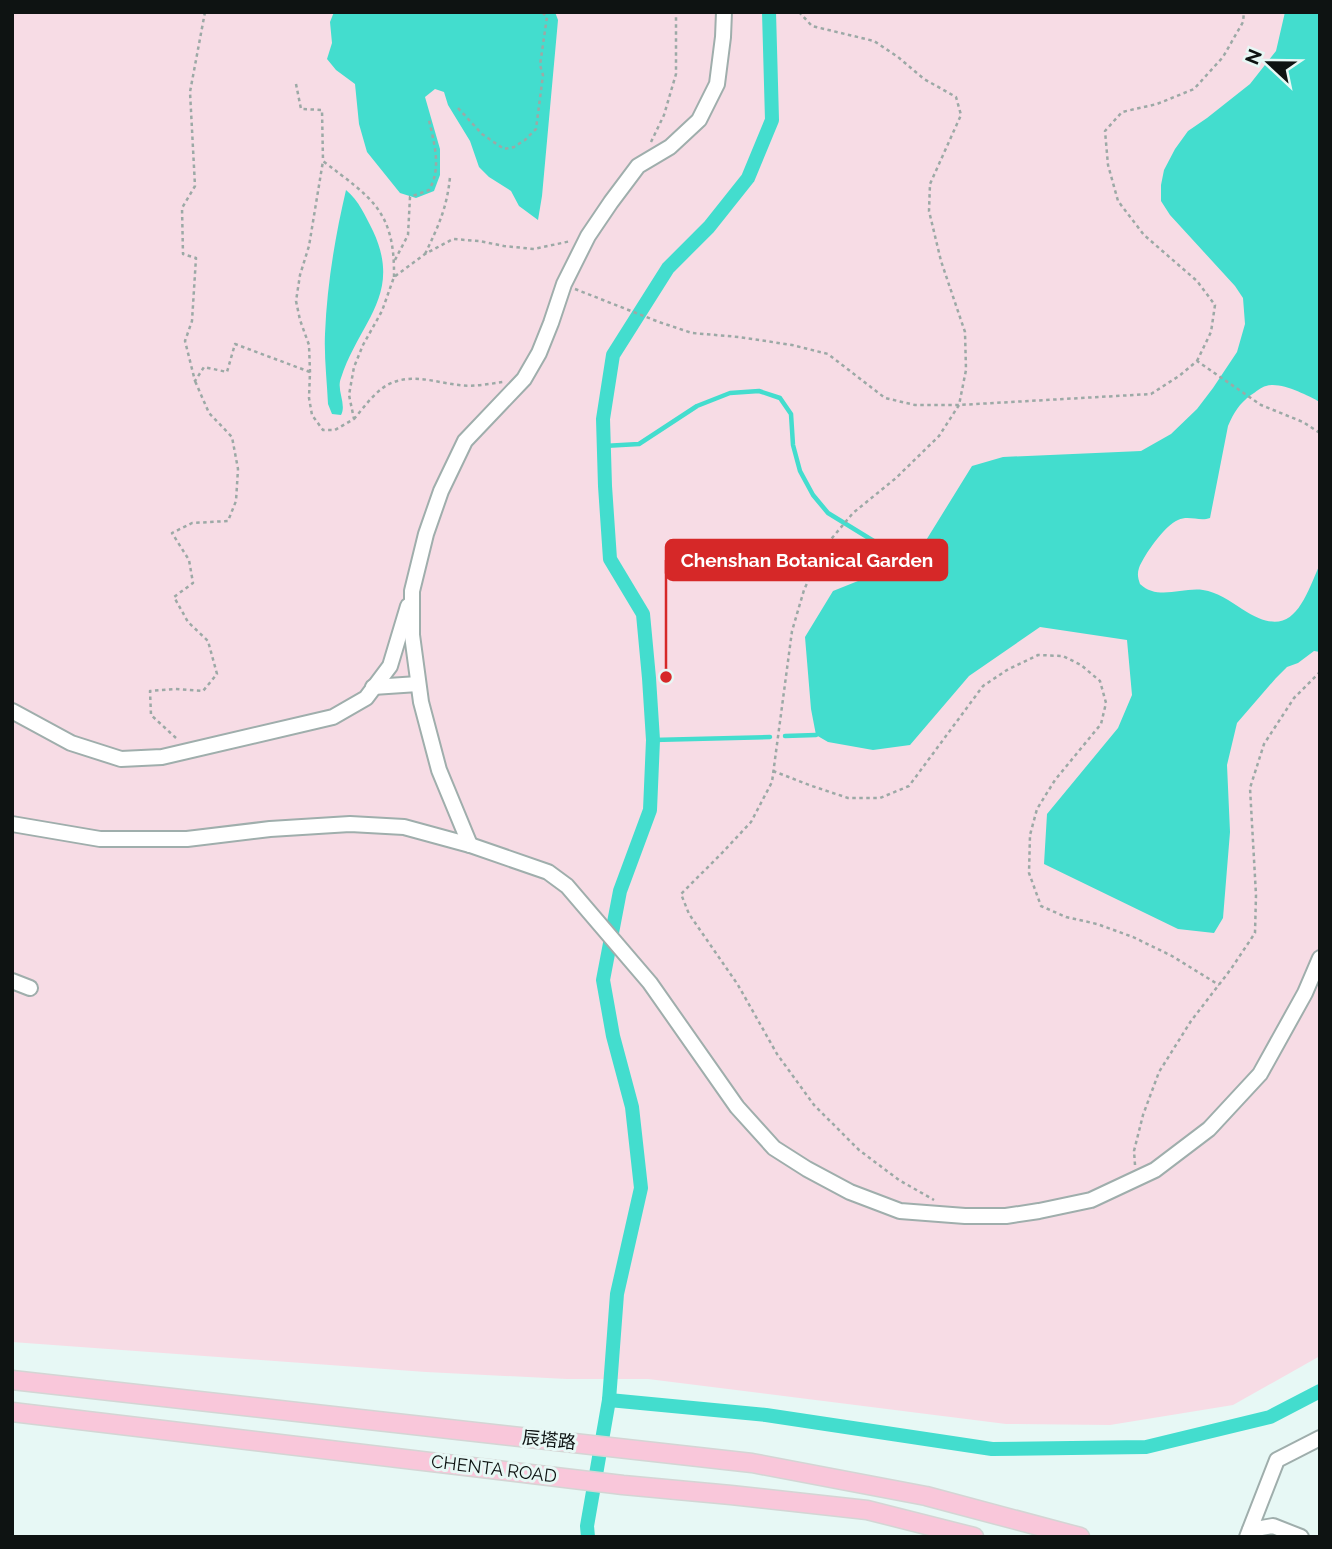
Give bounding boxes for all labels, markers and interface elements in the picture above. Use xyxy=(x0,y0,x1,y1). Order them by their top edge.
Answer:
north arrow xyxy=(1234,28,1304,98)
text: N xyxy=(1240,46,1266,67)
callout: Chenshan Botanical Garden xyxy=(666,540,947,580)
text: Chenshan Botanical Garden xyxy=(681,549,933,571)
street label: 辰塔路 xyxy=(521,1426,577,1453)
street label: CHENTA ROAD xyxy=(430,1450,558,1487)

